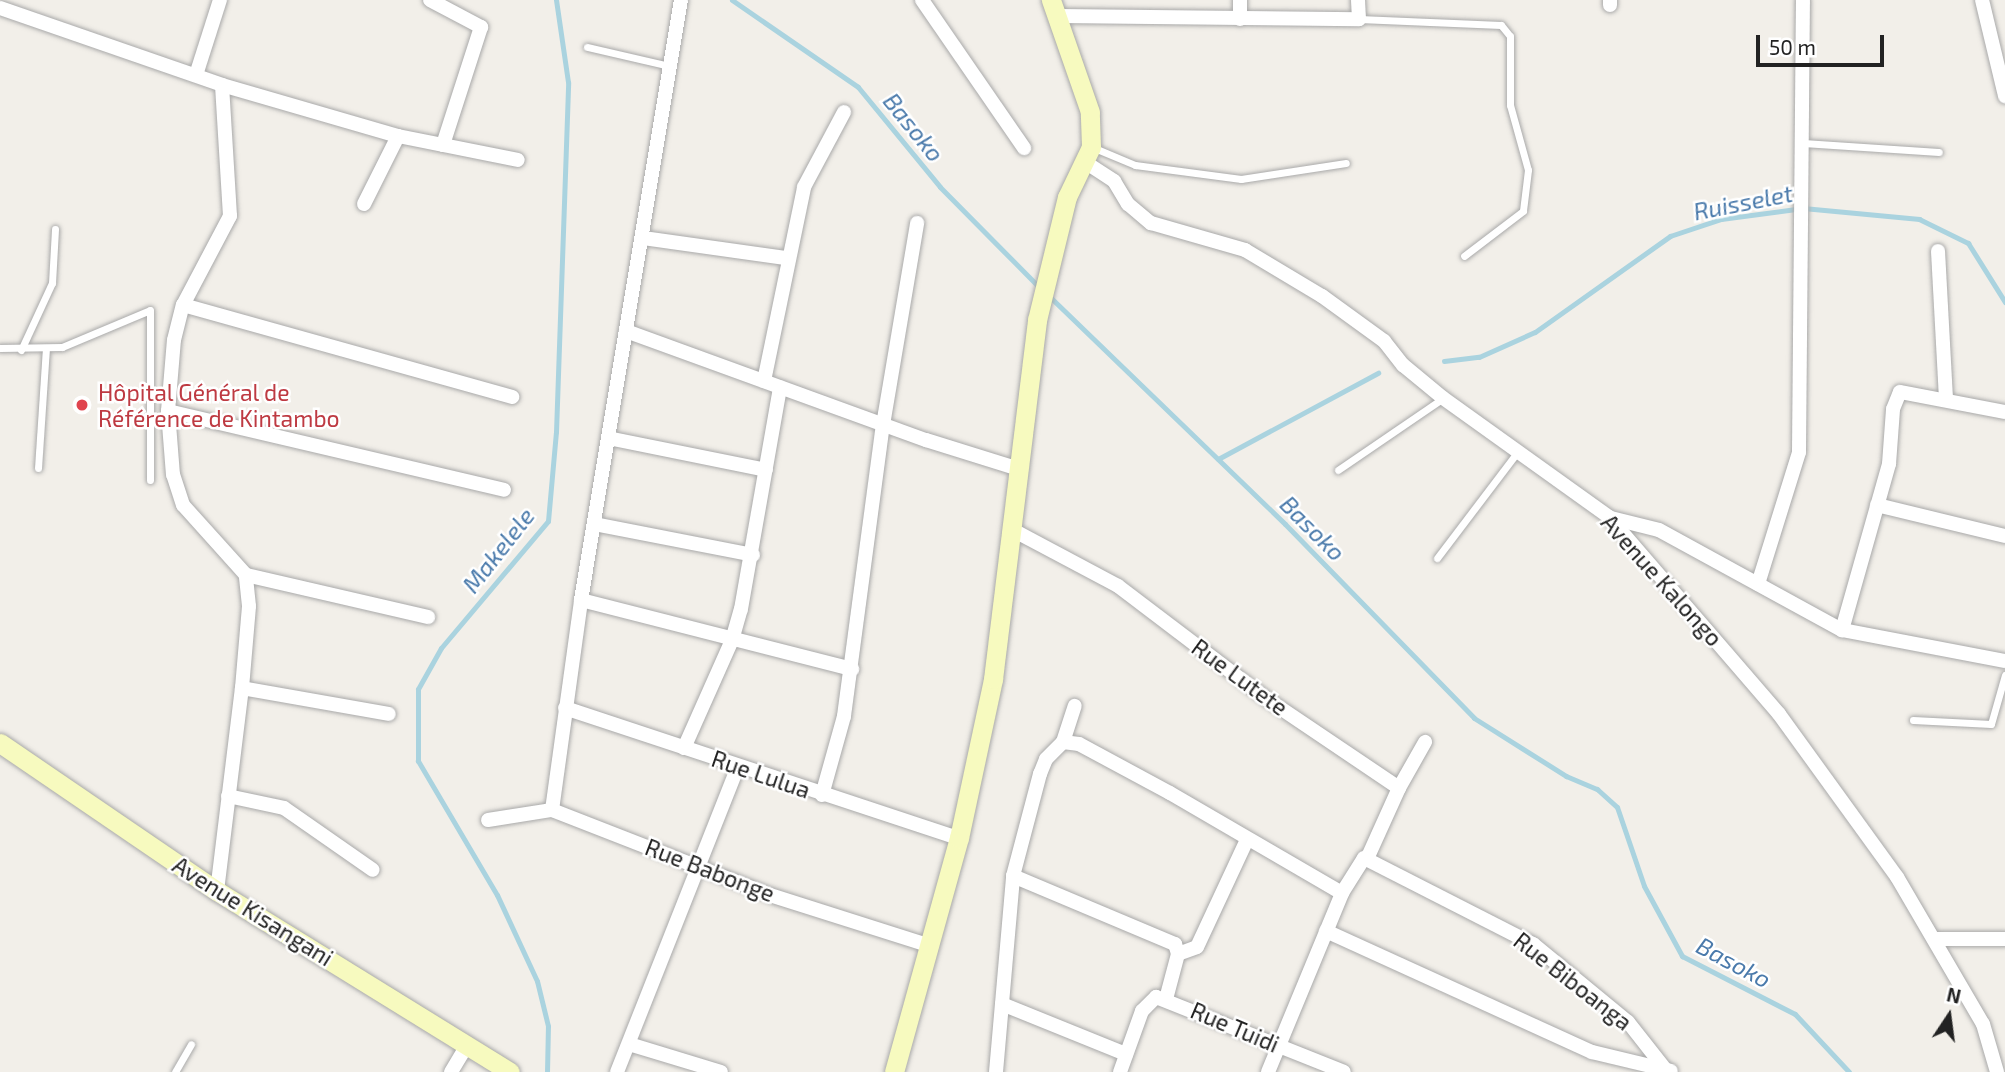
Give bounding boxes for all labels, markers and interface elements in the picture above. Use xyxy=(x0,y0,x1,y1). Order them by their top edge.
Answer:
scale bar xyxy=(1760,21,1888,65)
text: 50 m xyxy=(1769,34,1816,59)
water label: Basoko xyxy=(878,87,950,167)
water label: Ruisselet xyxy=(1691,178,1795,226)
place label: Hôpital Général de Référence de Kintambo xyxy=(98,378,340,432)
marker: Hôpital Général de Référence de Kintambo xyxy=(72,395,92,415)
water label: Basoko xyxy=(1274,489,1352,567)
water label: Makelele xyxy=(456,502,540,598)
street label: Avenue Kalongo xyxy=(1596,509,1728,651)
street label: Rue Lutete xyxy=(1187,633,1293,721)
street label: Rue Lulua xyxy=(708,744,814,804)
street label: Rue Babonge xyxy=(641,833,779,907)
street label: Avenue Kisangani xyxy=(168,851,338,971)
street label: Rue Biboanga xyxy=(1508,926,1638,1036)
water label: Basoko xyxy=(1692,930,1776,994)
north arrow xyxy=(1914,981,1984,1051)
text: N xyxy=(1945,982,1963,1008)
street label: Rue Tuidi xyxy=(1186,996,1284,1058)

